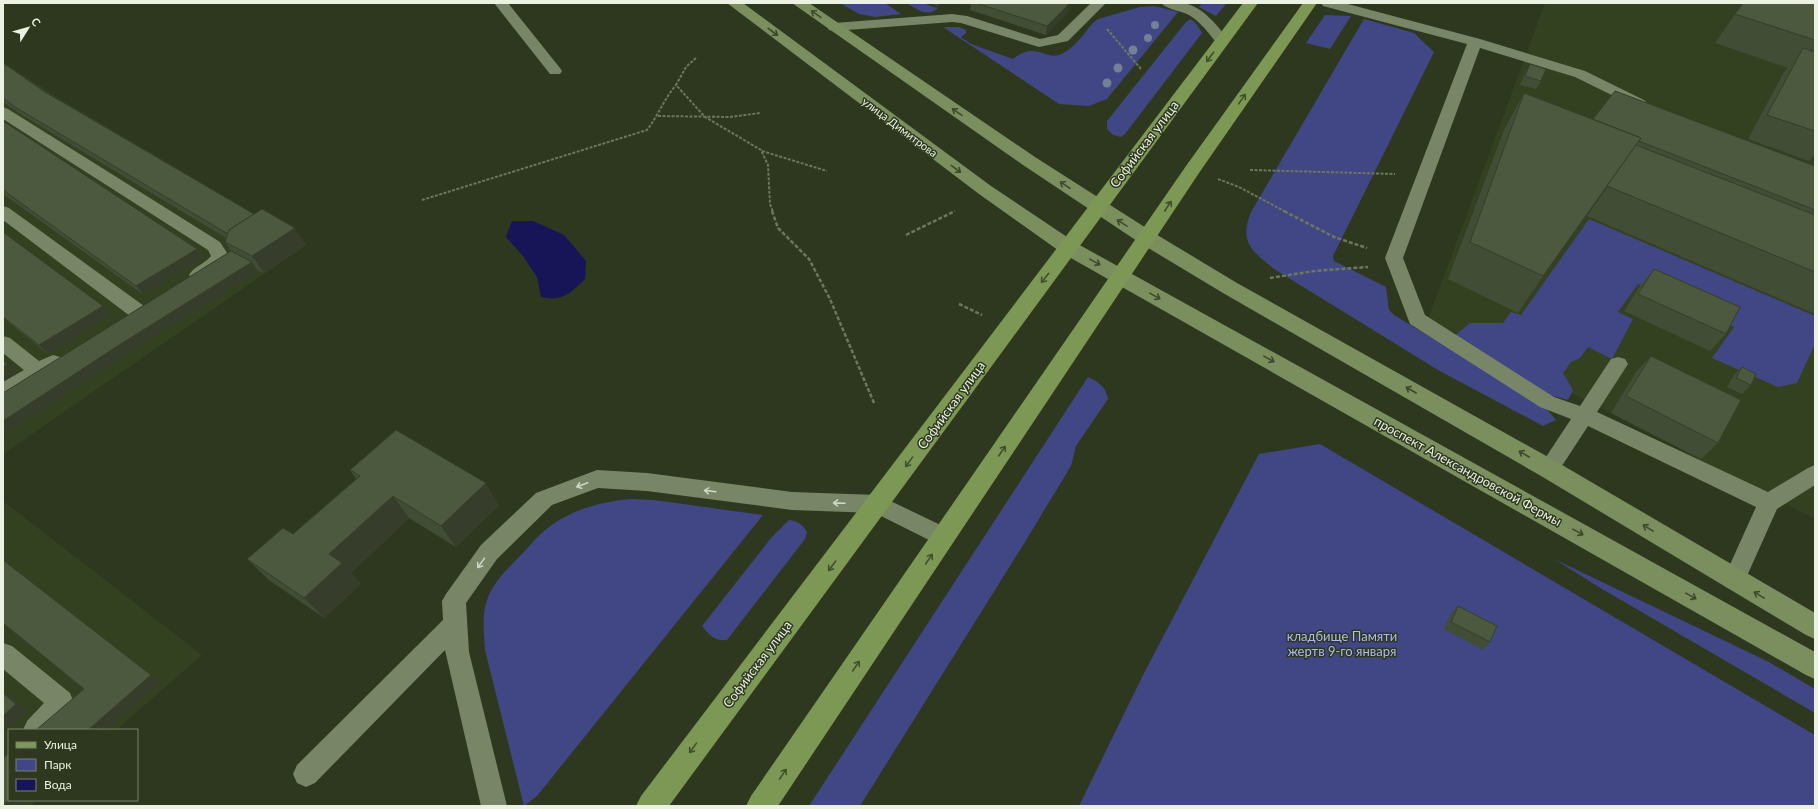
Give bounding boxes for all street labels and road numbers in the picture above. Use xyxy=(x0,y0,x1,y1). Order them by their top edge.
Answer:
street label: улица Димитрова xyxy=(860,95,940,159)
street label: Софийская улица xyxy=(1106,97,1182,191)
street label: Софийская улица xyxy=(914,358,988,452)
street label: проспект Александровской Фермы xyxy=(1372,413,1564,529)
street label: Софийская улица xyxy=(719,617,795,711)

